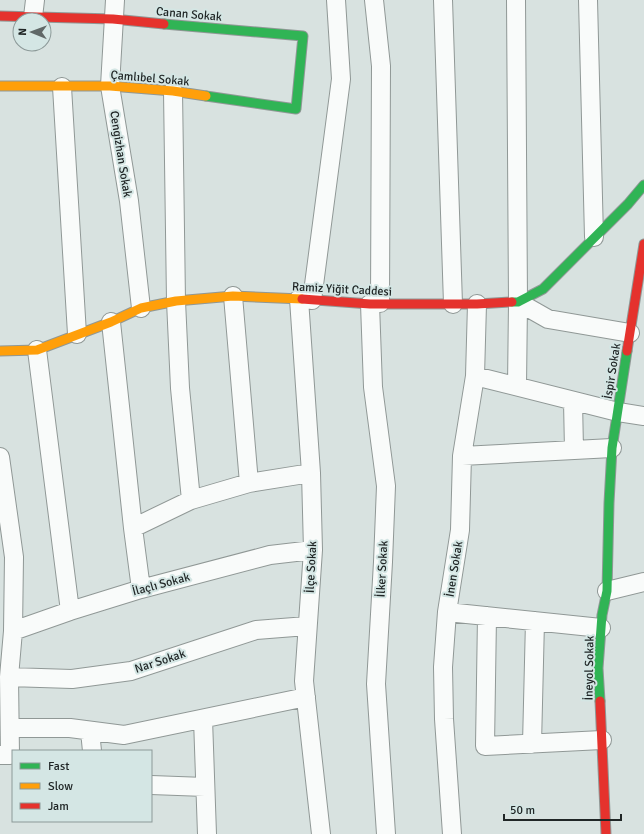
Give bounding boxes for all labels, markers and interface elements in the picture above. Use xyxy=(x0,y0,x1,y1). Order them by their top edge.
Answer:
street label: Canan Sokak xyxy=(155,4,223,25)
north arrow xyxy=(12,12,52,52)
text: N xyxy=(16,28,29,36)
street label: Çamlıbel Sokak xyxy=(110,68,190,89)
street label: Cengizhan Sokak xyxy=(106,110,135,198)
street label: Ramiz Yiğit Caddesi xyxy=(292,279,392,300)
street label: İspir Sokak xyxy=(601,342,624,400)
street label: İlker Sokak xyxy=(374,540,391,598)
street label: İnen Sokak xyxy=(443,540,466,598)
street label: İlçe Sokak xyxy=(303,541,320,593)
street label: İlaçlı Sokak xyxy=(131,570,192,599)
street label: İneyol Sokak xyxy=(581,635,598,701)
street label: Nar Sokak xyxy=(133,646,187,677)
legend xyxy=(12,750,152,822)
text: Fast xyxy=(48,759,69,774)
text: Slow xyxy=(48,779,73,794)
scale bar xyxy=(504,796,621,822)
text: Jam xyxy=(48,799,69,814)
text: 50 m xyxy=(510,803,535,818)

